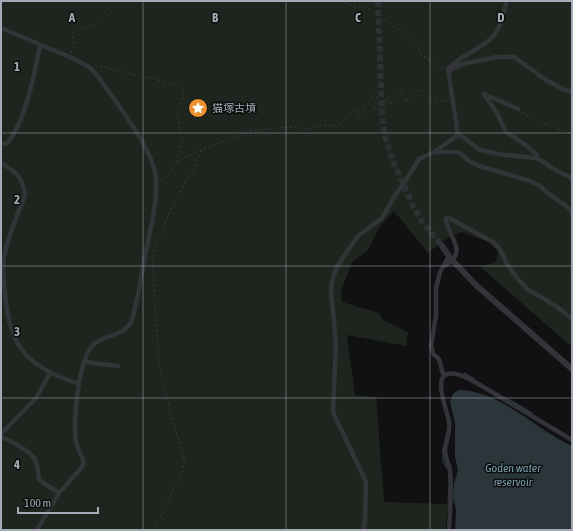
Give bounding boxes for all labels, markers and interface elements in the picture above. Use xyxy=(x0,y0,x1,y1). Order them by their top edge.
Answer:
text: A xyxy=(68,10,76,25)
text: B xyxy=(212,10,219,25)
text: C xyxy=(355,10,361,25)
text: D xyxy=(497,10,505,25)
text: 1 xyxy=(14,59,20,74)
place icon: 猫塚古墳 xyxy=(187,97,209,119)
place label: 猫塚古墳 xyxy=(212,102,256,114)
text: 2 xyxy=(14,192,20,207)
text: 3 xyxy=(14,324,20,339)
text: 4 xyxy=(13,457,20,472)
water label: Goden water reservoir xyxy=(485,461,541,489)
scale bar xyxy=(18,489,98,515)
text: 100 m xyxy=(24,496,51,510)

